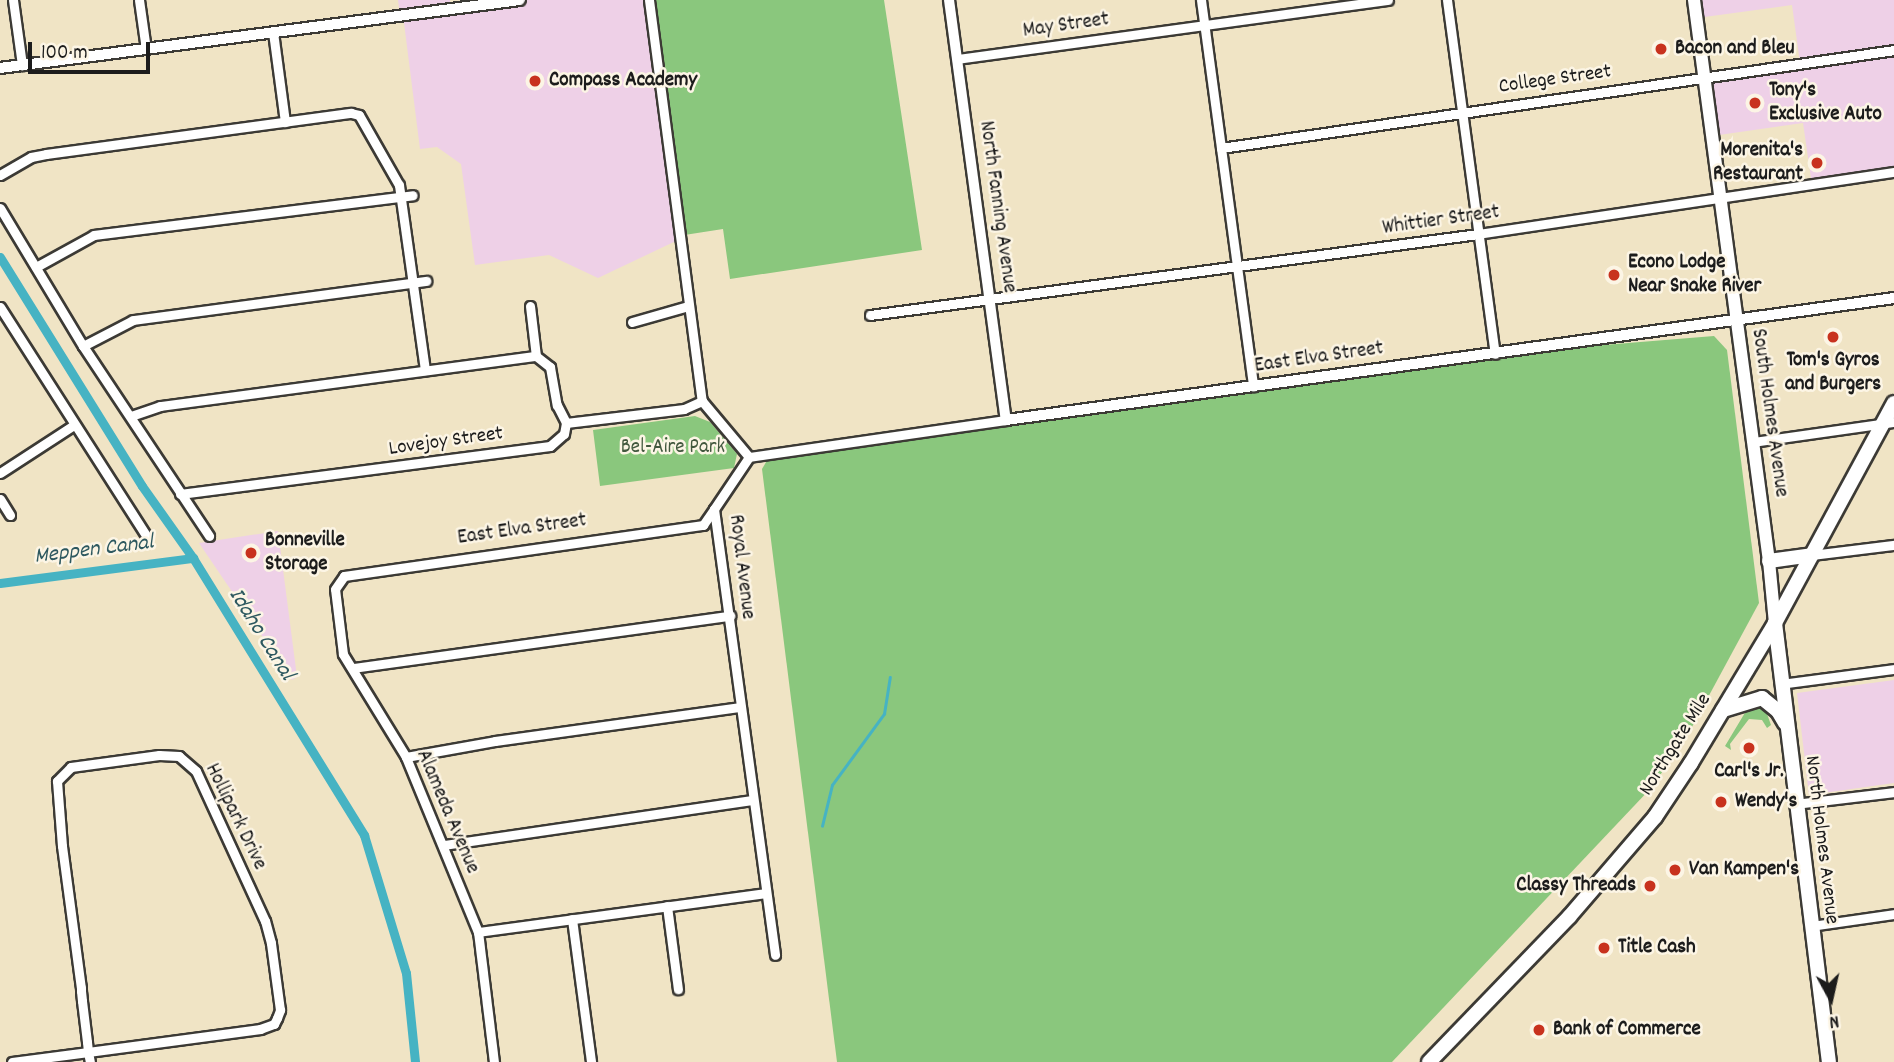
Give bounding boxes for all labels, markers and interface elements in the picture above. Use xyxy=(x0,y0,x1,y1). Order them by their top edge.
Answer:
street label: May Street xyxy=(1021,8,1111,44)
scale bar xyxy=(32,28,154,72)
place label: Bacon and Bleu xyxy=(1675,36,1795,62)
text: 100 m xyxy=(41,39,88,69)
marker: Bacon and Bleu xyxy=(1653,41,1669,57)
street label: College Street xyxy=(1497,60,1613,100)
place label: Compass Academy xyxy=(549,68,697,94)
marker: Compass Academy xyxy=(527,73,543,89)
place label: Tony's Exclusive Auto xyxy=(1769,78,1882,128)
marker: Tony's Exclusive Auto xyxy=(1747,95,1763,111)
street label: North Fanning Avenue xyxy=(972,119,1022,295)
place label: Morenita's Restaurant xyxy=(1713,138,1803,188)
marker: Morenita's Restaurant xyxy=(1809,155,1825,171)
street label: Whittier Street xyxy=(1381,200,1501,242)
place label: Econo Lodge Near Snake River xyxy=(1628,250,1761,300)
marker: Econo Lodge Near Snake River xyxy=(1606,267,1622,283)
street label: South Holmes Avenue xyxy=(1745,327,1793,499)
marker: Tom's Gyros and Burgers xyxy=(1825,329,1841,345)
street label: East Elva Street xyxy=(1253,336,1385,380)
place label: Tom's Gyros and Burgers xyxy=(1785,348,1881,398)
street label: Lovejoy Street xyxy=(387,422,505,462)
park label: Bel-Aire Park xyxy=(621,435,725,461)
street label: East Elva Street xyxy=(456,508,588,552)
street label: Royal Avenue xyxy=(722,513,760,621)
place label: Bonneville Storage xyxy=(265,528,345,578)
water label: Meppen Canal xyxy=(33,530,155,572)
marker: Bonneville Storage xyxy=(243,545,259,561)
water label: Idaho Canal xyxy=(221,584,299,686)
street label: Northgate Mile xyxy=(1635,689,1717,801)
marker: Carl's Jr. xyxy=(1741,740,1757,756)
street label: Alameda Avenue xyxy=(410,746,484,878)
street label: North Holmes Avenue xyxy=(1798,754,1844,926)
place label: Carl's Jr. xyxy=(1714,759,1784,785)
street label: Hollipark Drive xyxy=(198,760,272,874)
place label: Wendy's xyxy=(1735,789,1797,815)
marker: Wendy's xyxy=(1713,794,1729,810)
place label: Van Kampen's xyxy=(1689,857,1799,883)
marker: Van Kampen's xyxy=(1667,862,1683,878)
place label: Classy Threads xyxy=(1516,873,1636,899)
marker: Classy Threads xyxy=(1642,878,1658,894)
place label: Title Cash xyxy=(1618,935,1696,961)
marker: Title Cash xyxy=(1596,940,1612,956)
north arrow xyxy=(1796,964,1866,1034)
text: N xyxy=(1827,1006,1841,1034)
place label: Bank of Commerce xyxy=(1553,1017,1701,1043)
marker: Bank of Commerce xyxy=(1531,1022,1547,1038)

